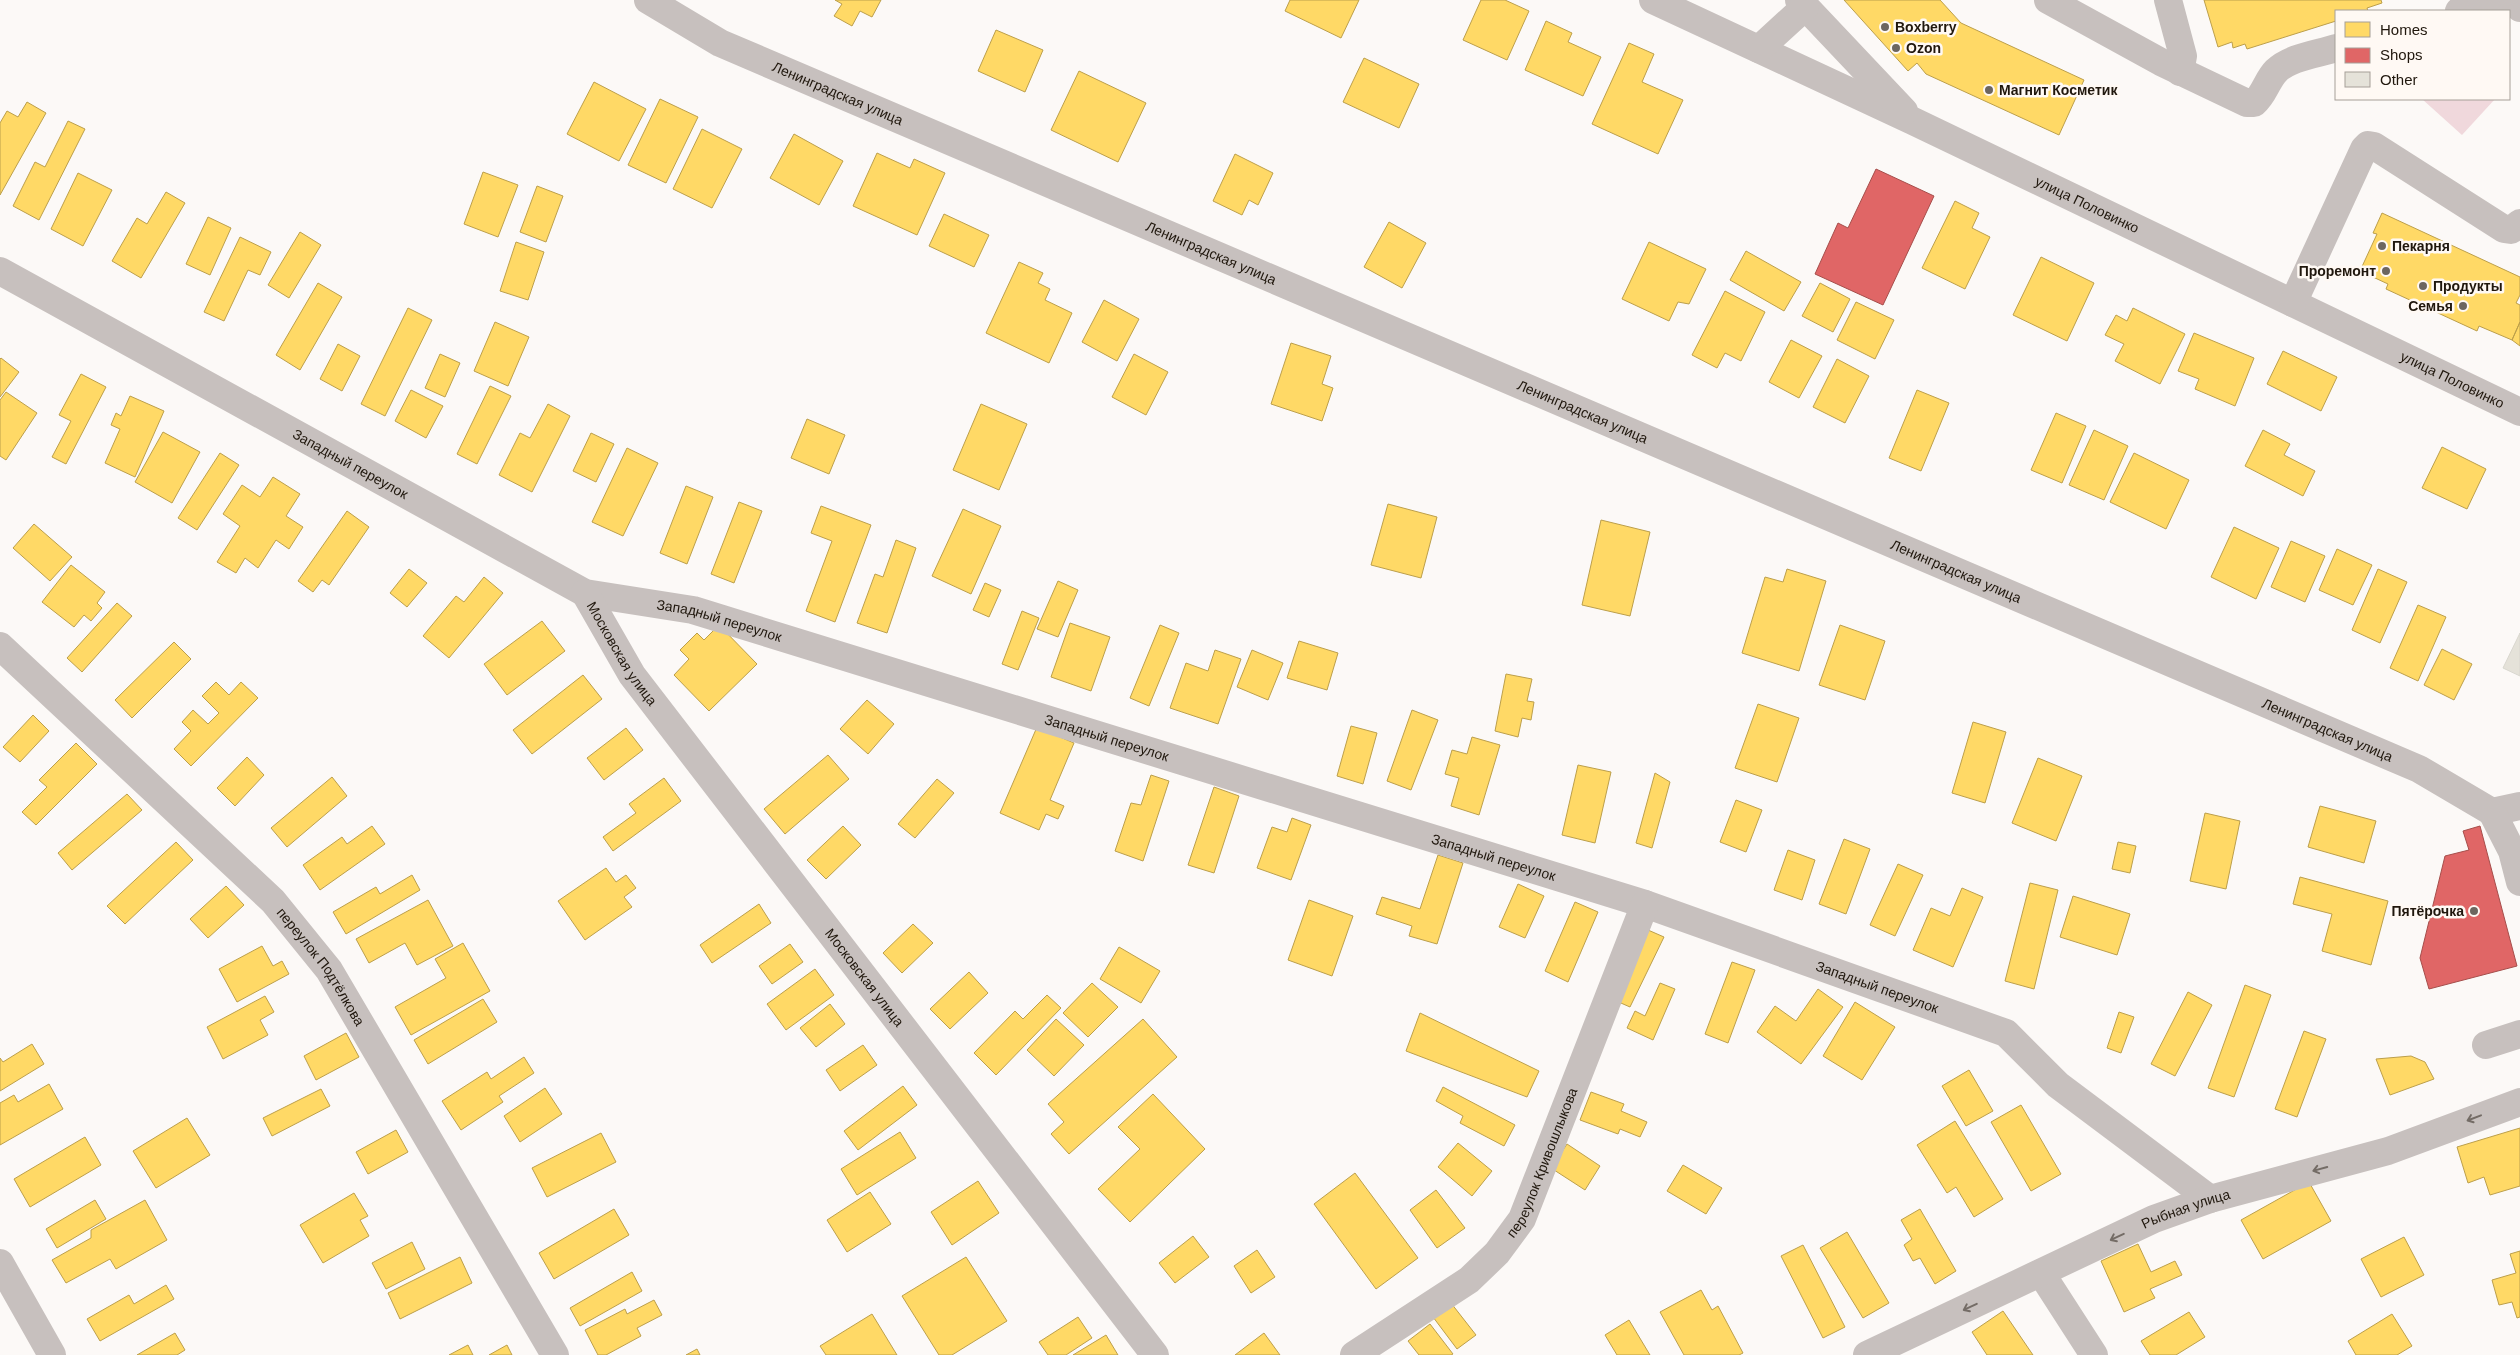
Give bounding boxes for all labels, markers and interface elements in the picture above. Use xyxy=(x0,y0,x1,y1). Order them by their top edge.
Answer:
legend xyxy=(2335,10,2510,100)
place label: Boxberry xyxy=(1895,19,1957,35)
marker: Boxberry xyxy=(1879,21,1891,33)
text: Homes xyxy=(2380,21,2428,38)
place label: Ozon xyxy=(1906,40,1941,56)
marker: Ozon xyxy=(1890,42,1902,54)
text: Shops xyxy=(2380,46,2423,63)
street label: Ленинградская улица xyxy=(770,58,906,128)
text: Other xyxy=(2380,71,2418,88)
place label: Магнит Косметик xyxy=(1999,82,2118,98)
marker: Магнит Косметик xyxy=(1983,84,1995,96)
street label: улица Половинко xyxy=(2033,173,2142,236)
street label: Ленинградская улица xyxy=(1143,218,1279,288)
place label: Пекарня xyxy=(2392,238,2450,254)
marker: Пекарня xyxy=(2376,240,2388,252)
place label: Проремонт xyxy=(2299,263,2376,279)
marker: Проремонт xyxy=(2380,265,2392,277)
place label: Продукты xyxy=(2433,278,2503,294)
marker: Продукты xyxy=(2417,280,2429,292)
place label: Семья xyxy=(2408,298,2453,314)
marker: Семья xyxy=(2457,300,2469,312)
street label: улица Половинко xyxy=(2398,348,2507,411)
street label: Ленинградская улица xyxy=(1515,377,1651,447)
street label: Западный переулок xyxy=(290,426,412,502)
street label: Ленинградская улица xyxy=(1888,536,2024,606)
street label: Западный переулок xyxy=(656,596,785,645)
street label: Московская улица xyxy=(584,599,660,709)
street label: Ленинградская улица xyxy=(2260,695,2395,765)
street label: Западный переулок xyxy=(1043,711,1172,765)
street label: Западный переулок xyxy=(1430,831,1558,884)
place label: Пятёрочка xyxy=(2391,903,2464,919)
street label: переулок Подтёлкова xyxy=(274,904,368,1029)
marker: Пятёрочка xyxy=(2468,905,2480,917)
street label: Московская улица xyxy=(822,925,907,1030)
street label: Западный переулок xyxy=(1814,958,1941,1017)
street label: переулок Кривошлыкова xyxy=(1503,1085,1581,1241)
one-way arrow xyxy=(2467,1114,2482,1124)
one-way arrow xyxy=(2312,1164,2328,1174)
street label: Рыбная улица xyxy=(2139,1186,2232,1232)
one-way arrow xyxy=(2109,1233,2124,1243)
one-way arrow xyxy=(1962,1302,1977,1312)

